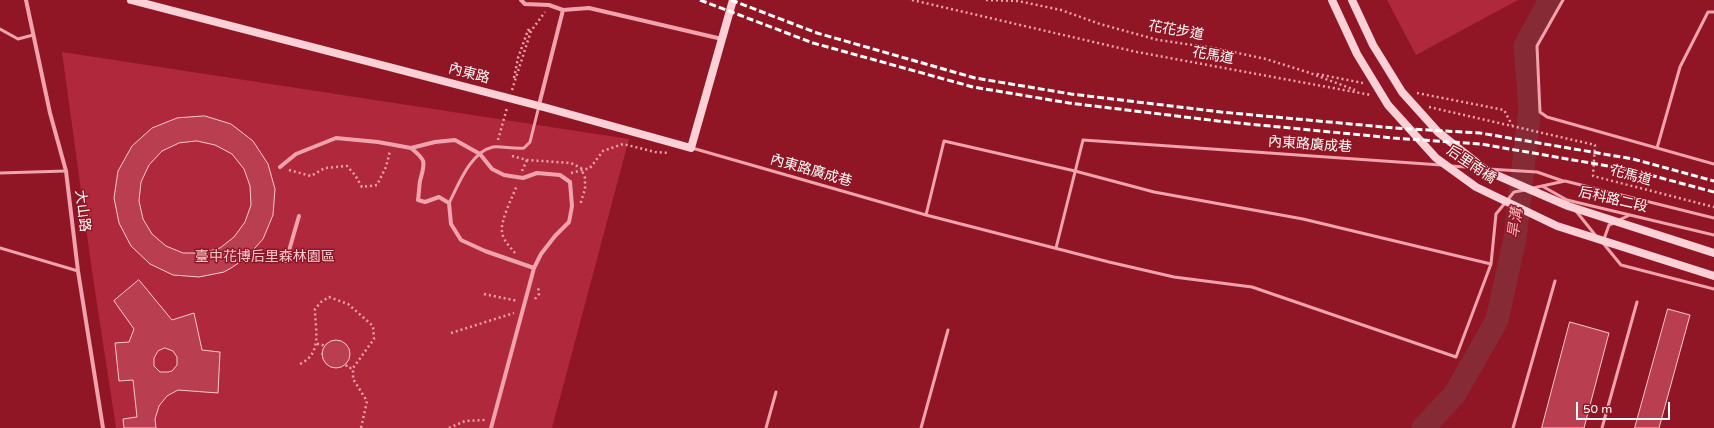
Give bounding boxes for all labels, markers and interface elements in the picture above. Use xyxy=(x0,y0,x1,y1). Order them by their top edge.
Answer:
street label: 花花步道 xyxy=(1147,18,1205,44)
street label: 花馬道 xyxy=(1191,44,1235,68)
street label: 內東路 xyxy=(447,60,491,88)
street label: 內東路廣成巷 xyxy=(1268,134,1352,156)
street label: 后里南橋 xyxy=(1443,142,1499,188)
street label: 內東路廣成巷 xyxy=(768,151,854,191)
street label: 花馬道 xyxy=(1609,162,1653,190)
street label: 后科路二段 xyxy=(1577,184,1649,216)
street label: 大山路 xyxy=(71,189,93,233)
water label: 旱溝 xyxy=(1505,207,1527,239)
park label: 臺中花博后里森林園區 xyxy=(195,249,335,265)
scale bar xyxy=(1578,394,1672,420)
text: 50 m xyxy=(1583,402,1612,416)

